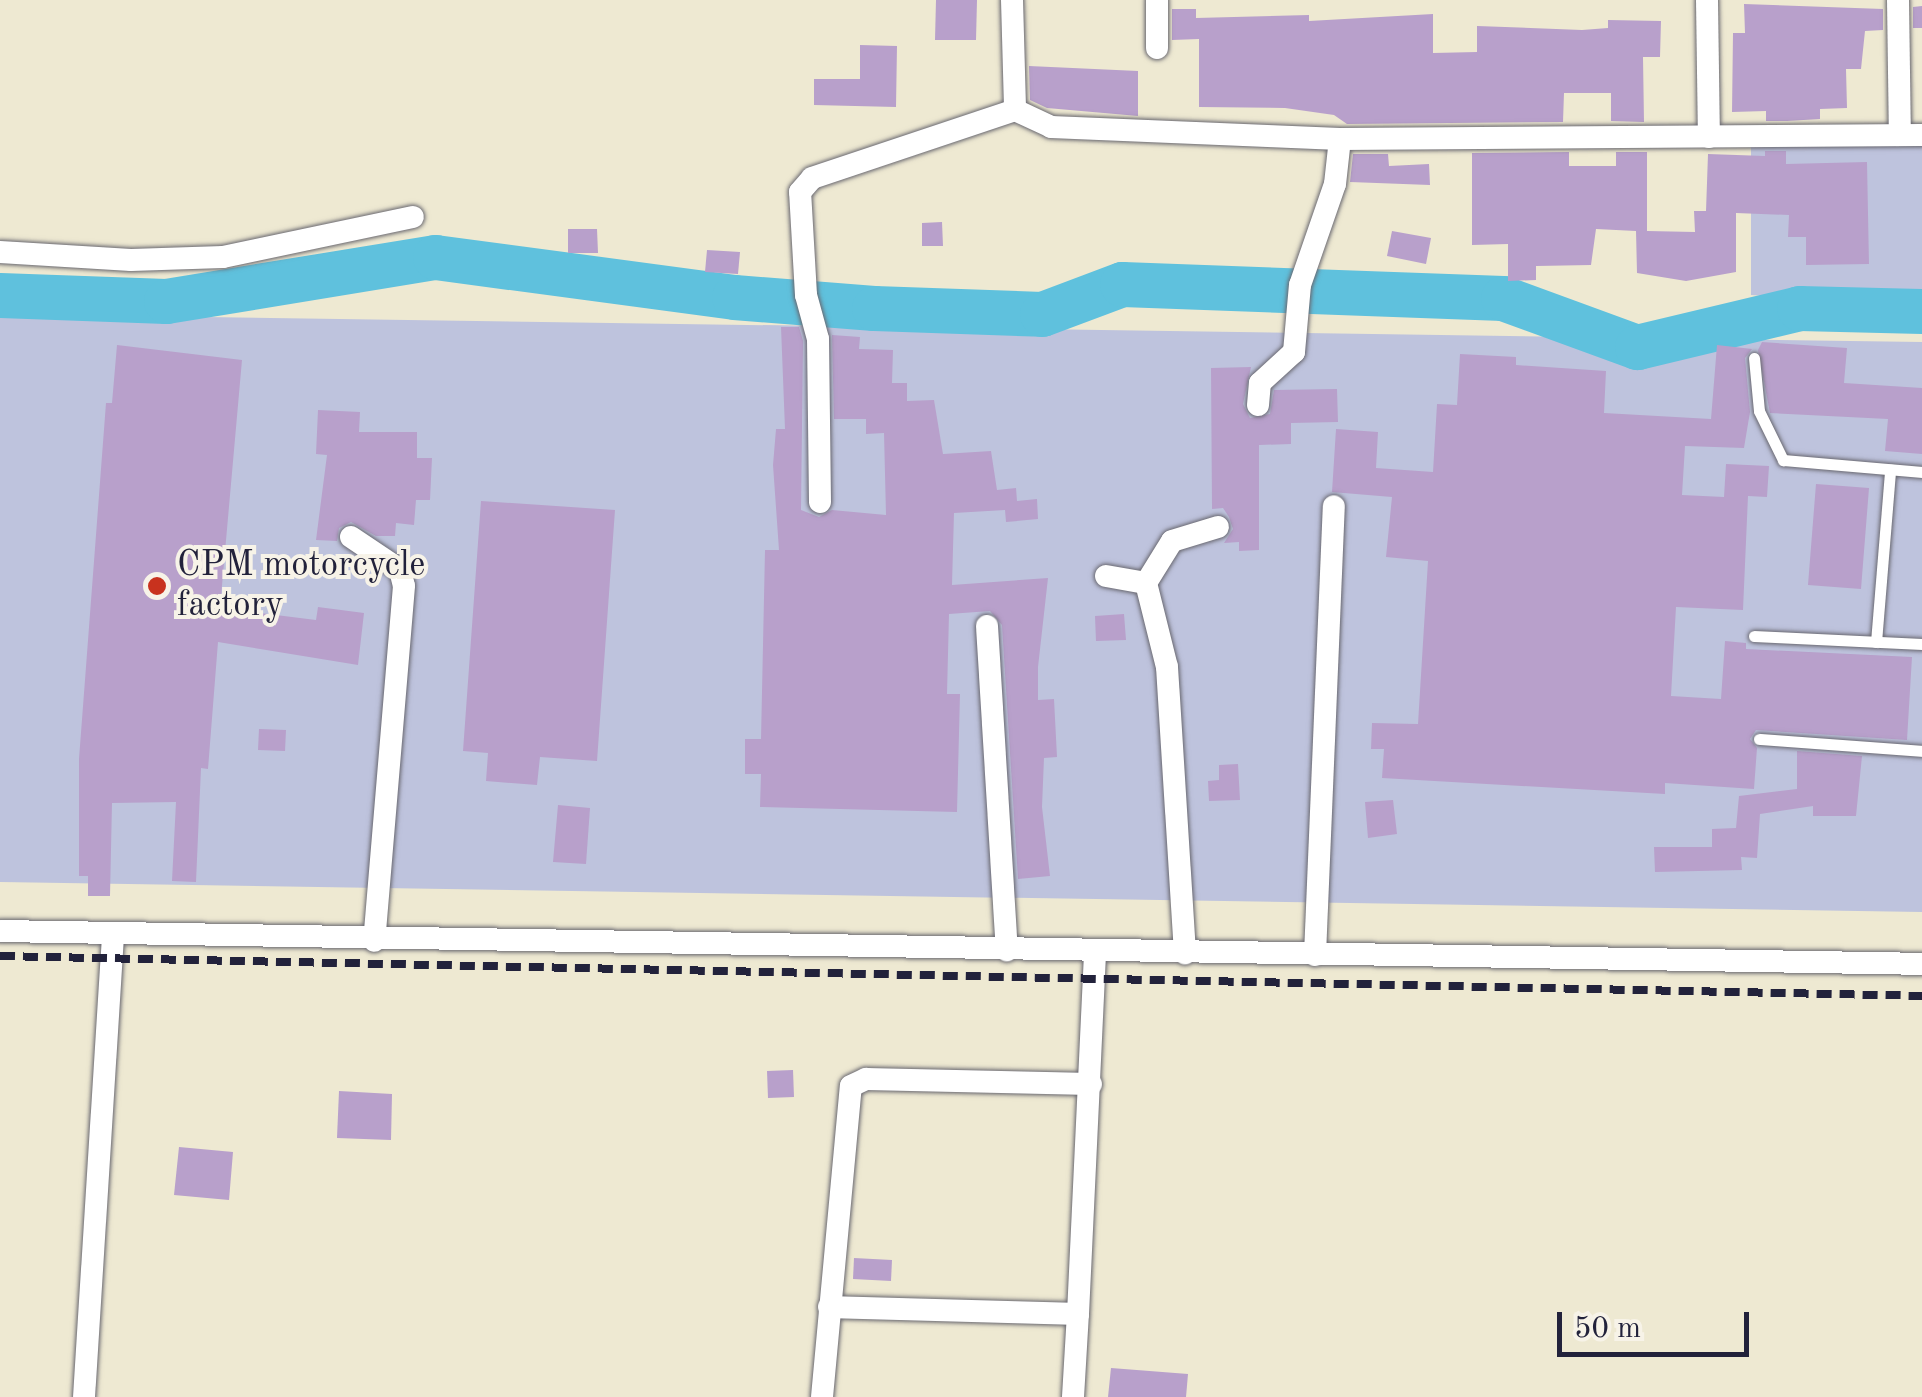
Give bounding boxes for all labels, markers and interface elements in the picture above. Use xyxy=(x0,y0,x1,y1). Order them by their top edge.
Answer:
place label: CPM motorcycle factory xyxy=(177,545,425,627)
marker: CPM motorcycle factory xyxy=(146,575,168,597)
scale bar xyxy=(1562,1292,1754,1354)
text: 50 m xyxy=(1574,1314,1641,1344)

